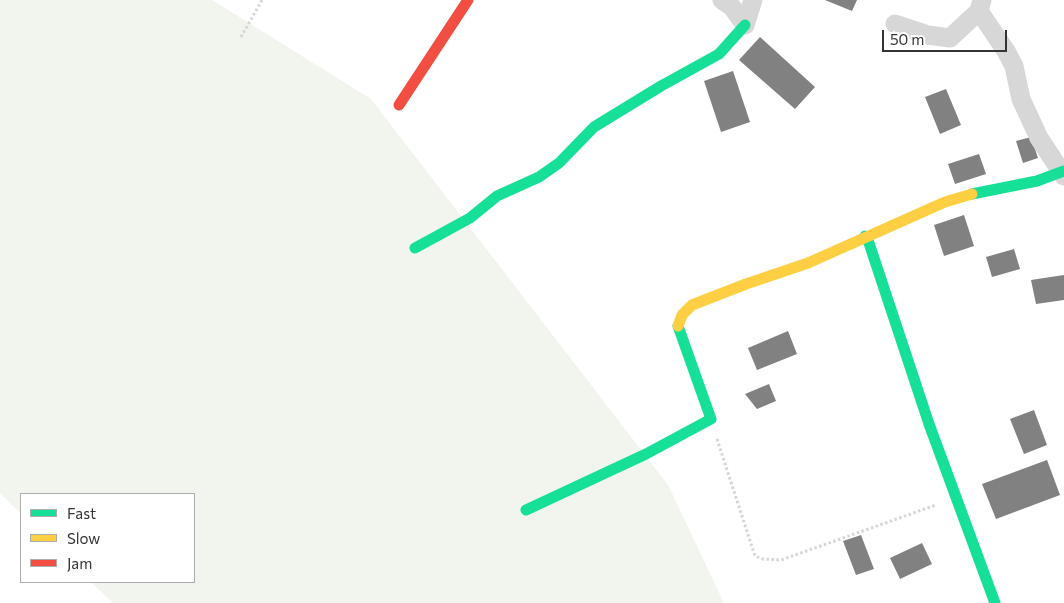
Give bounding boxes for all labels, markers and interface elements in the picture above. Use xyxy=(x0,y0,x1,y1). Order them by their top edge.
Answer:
scale bar xyxy=(884,20,1009,52)
text: 50 m xyxy=(890,30,924,48)
legend xyxy=(20,493,195,583)
text: Fast xyxy=(67,504,96,522)
text: Slow xyxy=(67,529,100,547)
text: Jam xyxy=(67,554,92,572)

